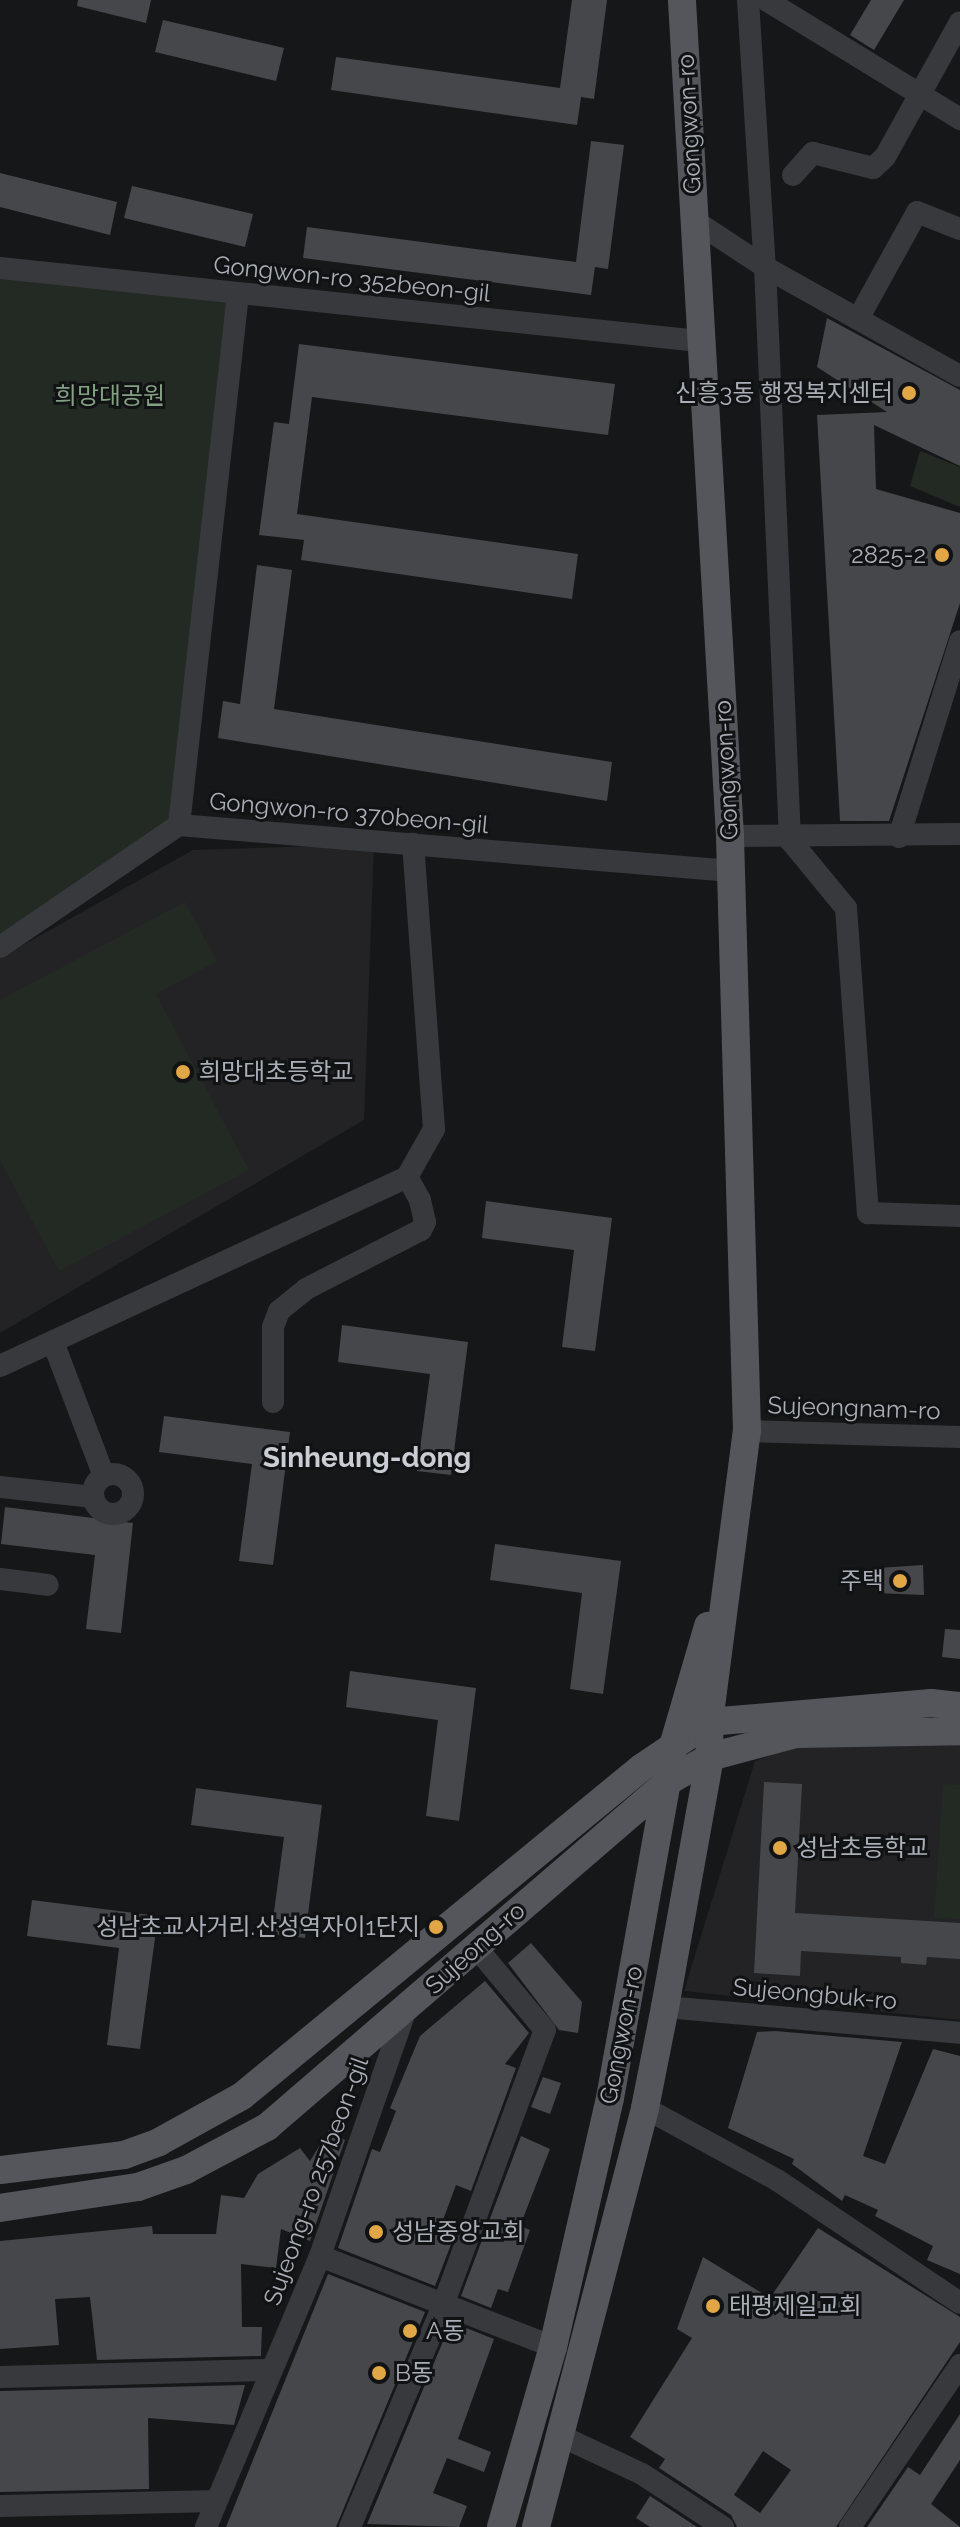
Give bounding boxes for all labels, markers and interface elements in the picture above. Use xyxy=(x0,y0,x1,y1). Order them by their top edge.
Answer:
street label: Gongwon-ro xyxy=(671,53,707,195)
street label: Gongwon-ro 352beon-gil xyxy=(212,250,492,308)
place label: 신흥3동 행정복지센터 xyxy=(675,379,893,407)
park label: 희망대공원 xyxy=(55,382,165,410)
marker: 신흥3동 행정복지센터 xyxy=(900,384,918,402)
place label: 2825-2 xyxy=(851,541,926,569)
marker: 2825-2 xyxy=(933,546,951,564)
street label: Gongwon-ro xyxy=(708,699,744,841)
street label: Gongwon-ro 370beon-gil xyxy=(208,786,490,840)
place label: 희망대초등학교 xyxy=(199,1058,354,1086)
marker: 희망대초등학교 xyxy=(174,1063,192,1081)
street label: Sujeongnam-ro xyxy=(767,1391,941,1425)
district label: Sinheung-dong xyxy=(263,1441,471,1475)
place label: 주택 xyxy=(840,1567,884,1595)
marker: 주택 xyxy=(891,1572,909,1590)
place label: 성남초등학교 xyxy=(796,1834,928,1862)
marker: 성남초등학교 xyxy=(771,1839,789,1857)
street label: Sujeong-ro xyxy=(419,1896,531,2000)
place label: 성남초교사거리.산성역자이1단지 xyxy=(96,1913,420,1941)
marker: 성남초교사거리.산성역자이1단지 xyxy=(427,1918,445,1936)
street label: Gongwon-ro xyxy=(594,1964,648,2106)
street label: Sujeongbuk-ro xyxy=(732,1972,898,2016)
street label: Sujeong-ro 257beon-gil xyxy=(258,2053,374,2309)
place label: 성남중앙교회 xyxy=(392,2218,524,2246)
marker: 성남중앙교회 xyxy=(367,2223,385,2241)
place label: 태평제일교회 xyxy=(729,2292,861,2320)
marker: 태평제일교회 xyxy=(704,2297,722,2315)
place label: A동 xyxy=(426,2317,464,2345)
marker: A동 xyxy=(401,2322,419,2340)
place label: B동 xyxy=(395,2359,433,2387)
marker: B동 xyxy=(370,2364,388,2382)

